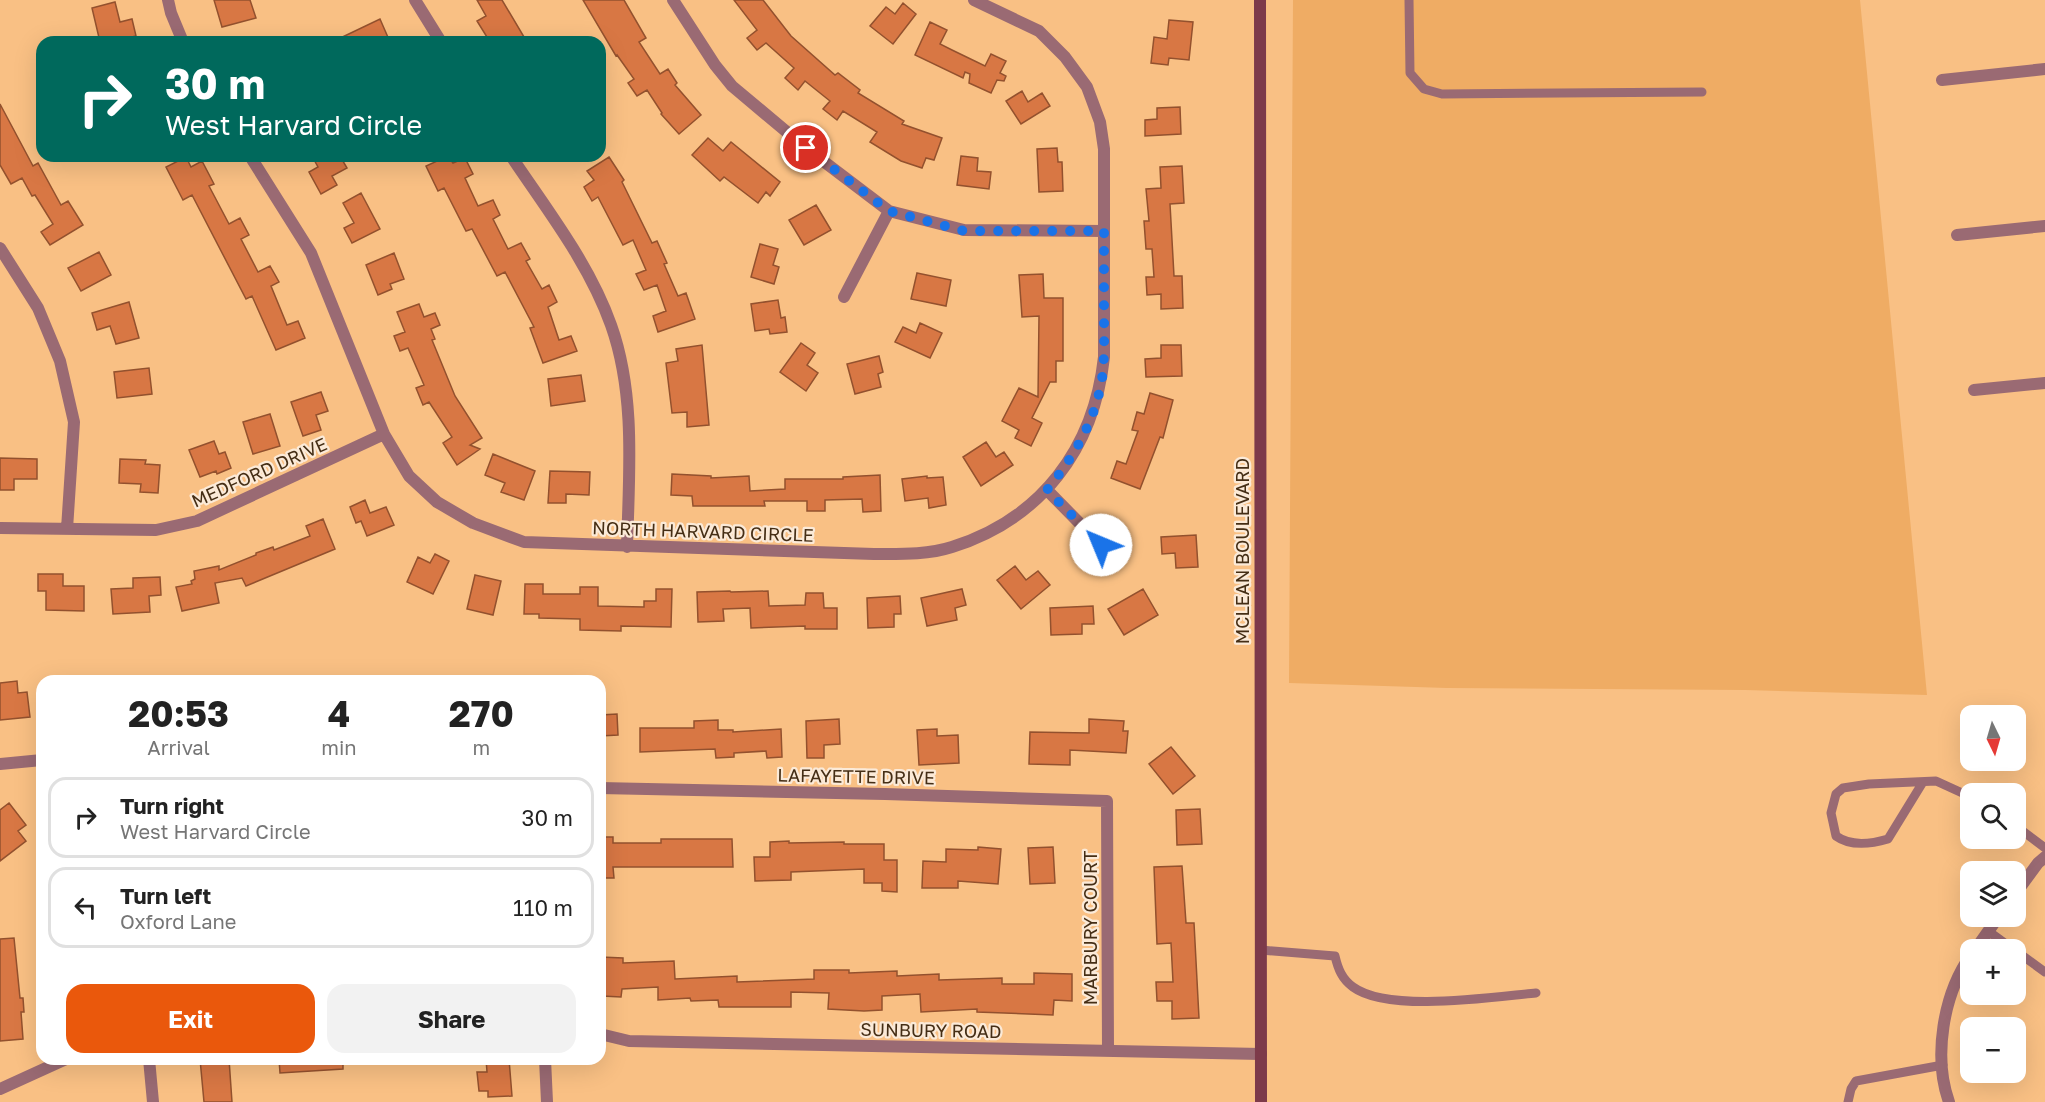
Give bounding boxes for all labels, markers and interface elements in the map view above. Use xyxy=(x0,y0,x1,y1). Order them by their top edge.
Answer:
text: 30 m xyxy=(165,58,265,108)
icon: right xyxy=(66,60,144,138)
text: West Harvard Circle xyxy=(165,109,422,141)
pin xyxy=(780,122,831,173)
icon: arrive xyxy=(789,131,822,164)
street label: MEDFORD DRIVE xyxy=(188,432,330,512)
street label: MCLEAN BOULEVARD xyxy=(1231,458,1253,644)
position arrow xyxy=(1069,513,1133,577)
street label: NORTH HARVARD CIRCLE xyxy=(592,516,814,546)
text: 20:53 xyxy=(128,692,229,735)
text: 4 xyxy=(328,692,350,735)
text: 270 xyxy=(449,692,514,735)
north arrow xyxy=(1960,705,2026,771)
map controls xyxy=(1960,705,2026,1083)
text: Arrival xyxy=(147,735,210,759)
text: min xyxy=(321,735,357,759)
text: m xyxy=(472,735,490,759)
street label: LAFAYETTE DRIVE xyxy=(777,764,935,788)
button: search xyxy=(1960,783,2026,849)
text: Turn right xyxy=(120,792,224,819)
icon: right xyxy=(69,801,102,834)
text: 30 m xyxy=(522,804,573,831)
text: West Harvard Circle xyxy=(120,819,311,843)
street label: MARBURY COURT xyxy=(1079,851,1101,1005)
button: layers xyxy=(1960,861,2026,927)
text: Turn left xyxy=(120,882,211,909)
icon: left xyxy=(69,891,102,924)
text: 110 m xyxy=(513,894,573,921)
text: Oxford Lane xyxy=(120,909,236,933)
button: + xyxy=(1960,939,2026,1005)
button: Exit xyxy=(66,984,315,1053)
button: Share xyxy=(327,984,576,1053)
button: − xyxy=(1960,1017,2026,1083)
street label: SUNBURY ROAD xyxy=(860,1018,1002,1042)

